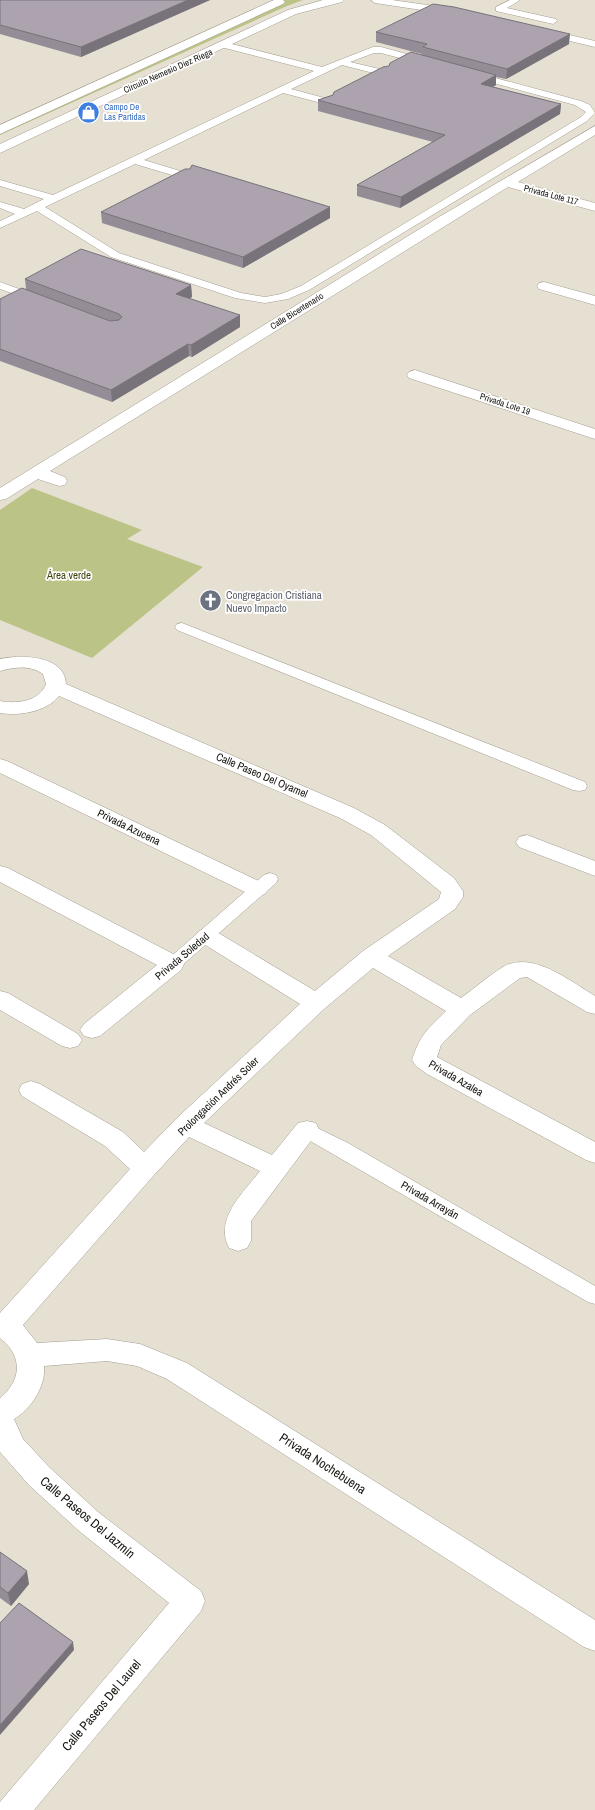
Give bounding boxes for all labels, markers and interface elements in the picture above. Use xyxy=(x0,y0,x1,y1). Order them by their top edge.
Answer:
street label: Circuito Nemesio Diez Riega xyxy=(122,46,214,96)
shop icon: Campo De Las Partidas xyxy=(76,99,102,125)
place label: Campo De Las Partidas xyxy=(104,101,146,123)
street label: Privada Lote 117 xyxy=(523,182,579,208)
street label: Calle Bicentenario xyxy=(268,290,326,332)
street label: Privada Lote 19 xyxy=(478,390,532,418)
park label: Área verde xyxy=(46,568,91,582)
church icon: Congregacion Cristiana Nuevo Impacto xyxy=(197,588,223,614)
place label: Congregacion Cristiana Nuevo Impacto xyxy=(226,588,322,615)
street label: Calle Paseo Del Oyamel xyxy=(214,749,310,801)
street label: Privada Azucena xyxy=(95,806,163,848)
street label: Privada Soledad xyxy=(152,929,212,983)
street label: Prolongación Andrés Soler xyxy=(175,1054,261,1138)
street label: Privada Azalea xyxy=(426,1057,486,1099)
street label: Privada Arrayán xyxy=(398,1178,462,1222)
street label: Privada Nochebuena xyxy=(276,1429,369,1498)
street label: Calle Paseos Del Jazmín xyxy=(37,1473,139,1562)
street label: Calle Paseos Del Laurel xyxy=(58,1656,145,1755)

